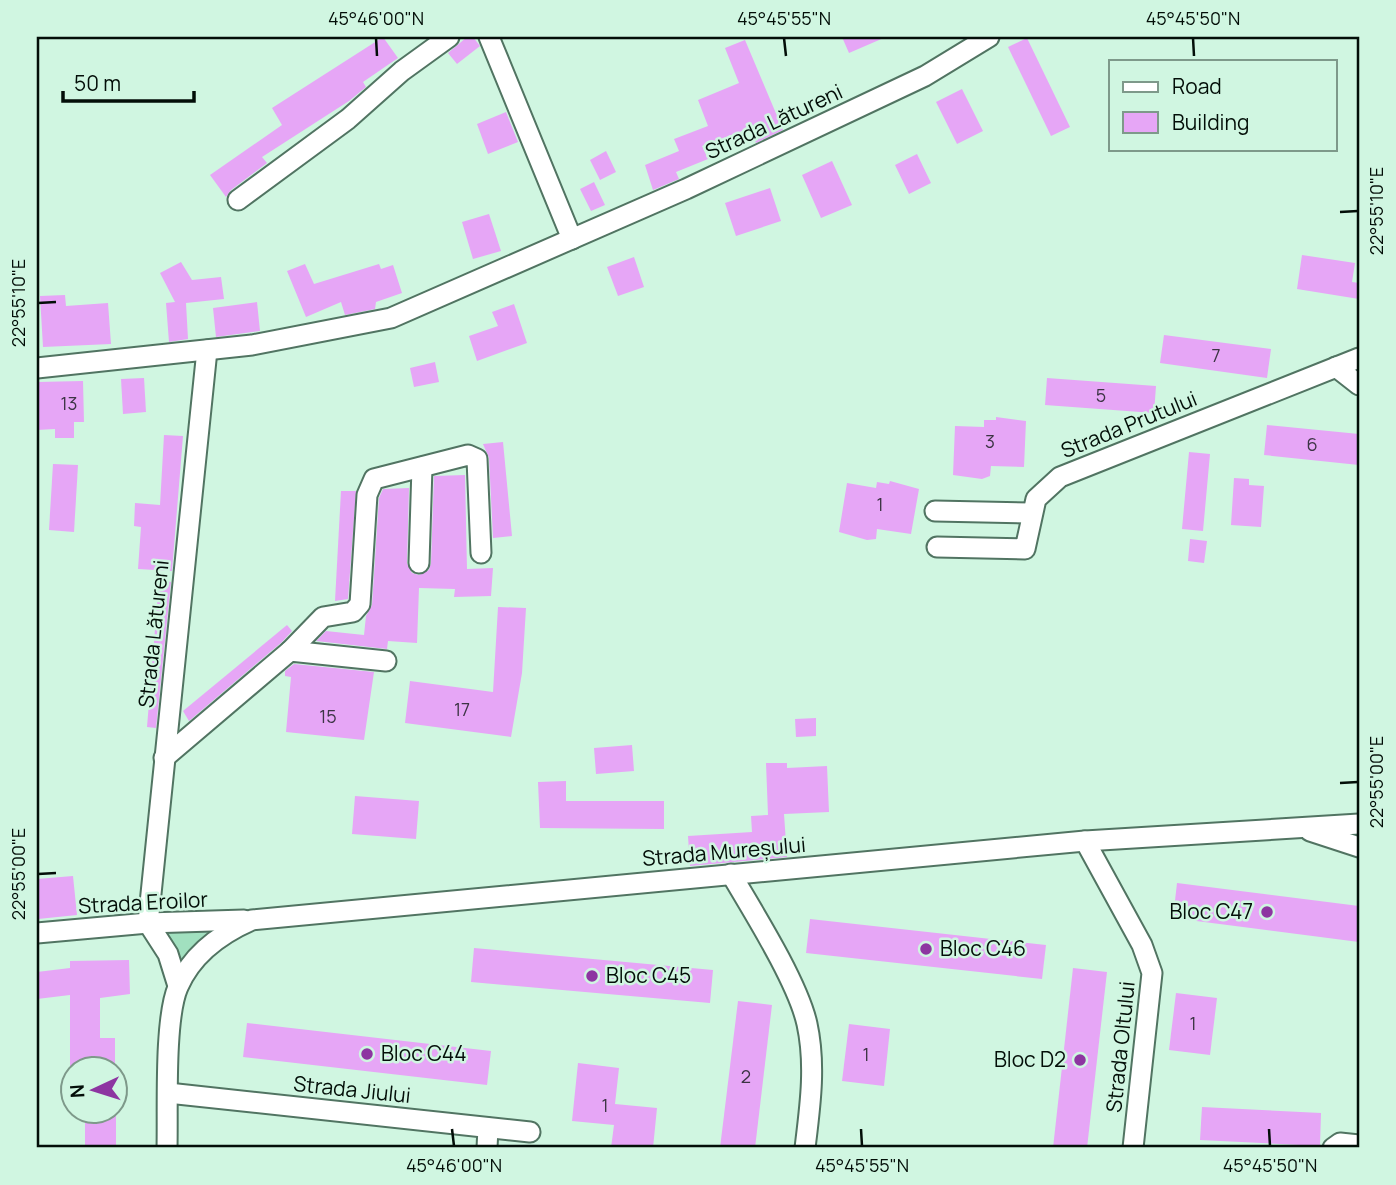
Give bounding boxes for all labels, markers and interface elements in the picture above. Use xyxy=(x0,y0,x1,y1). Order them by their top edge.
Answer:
text: 45°46'00"N xyxy=(328,6,424,30)
text: 45°45'55"N xyxy=(737,6,831,30)
text: 45°45'50"N xyxy=(1146,6,1240,30)
scale bar xyxy=(63,60,194,104)
legend xyxy=(1109,60,1336,150)
text: 50 m xyxy=(74,69,121,97)
text: Road xyxy=(1172,72,1222,100)
street label: Strada Lătureni xyxy=(700,77,847,165)
text: Building xyxy=(1172,108,1249,136)
text: 22°55'10"E xyxy=(1364,167,1388,255)
text: 22°55'10"E xyxy=(6,259,30,347)
house number: 7 xyxy=(1211,343,1221,367)
house number: 5 xyxy=(1096,383,1106,407)
street label: Strada Prutului xyxy=(1056,384,1201,464)
house number: 13 xyxy=(61,391,77,415)
house number: 3 xyxy=(985,429,995,453)
house number: 6 xyxy=(1306,432,1318,456)
house number: 1 xyxy=(876,492,884,516)
street label: Strada Lătureni xyxy=(131,559,175,709)
house number: 17 xyxy=(454,697,470,721)
house number: 15 xyxy=(319,704,337,728)
text: 22°55'00"E xyxy=(1364,736,1388,828)
text: 22°55'00"E xyxy=(6,828,30,920)
street label: Strada Mureșului xyxy=(641,830,807,872)
street label: Strada Eroilor xyxy=(77,885,209,919)
place label: Bloc C47 xyxy=(1169,897,1253,925)
marker: Bloc C47 xyxy=(1259,904,1275,920)
place label: Bloc C46 xyxy=(940,934,1026,962)
marker: Bloc C46 xyxy=(918,941,934,957)
place label: Bloc C45 xyxy=(606,961,691,989)
marker: Bloc C45 xyxy=(584,968,600,984)
street label: Strada Oltului xyxy=(1099,980,1141,1114)
house number: 1 xyxy=(1189,1011,1197,1035)
place label: Bloc C44 xyxy=(381,1039,467,1067)
house number: 1 xyxy=(862,1042,870,1066)
place label: Bloc D2 xyxy=(994,1045,1066,1073)
marker: Bloc C44 xyxy=(359,1046,375,1062)
marker: Bloc D2 xyxy=(1072,1052,1088,1068)
north arrow xyxy=(60,1056,130,1126)
house number: 2 xyxy=(741,1064,751,1088)
street label: Strada Jiului xyxy=(292,1069,412,1109)
text: N xyxy=(64,1083,90,1099)
house number: 1 xyxy=(601,1093,609,1117)
text: 45°46'00"N xyxy=(406,1153,502,1177)
text: 45°45'55"N xyxy=(815,1153,909,1177)
text: 45°45'50"N xyxy=(1223,1153,1317,1177)

